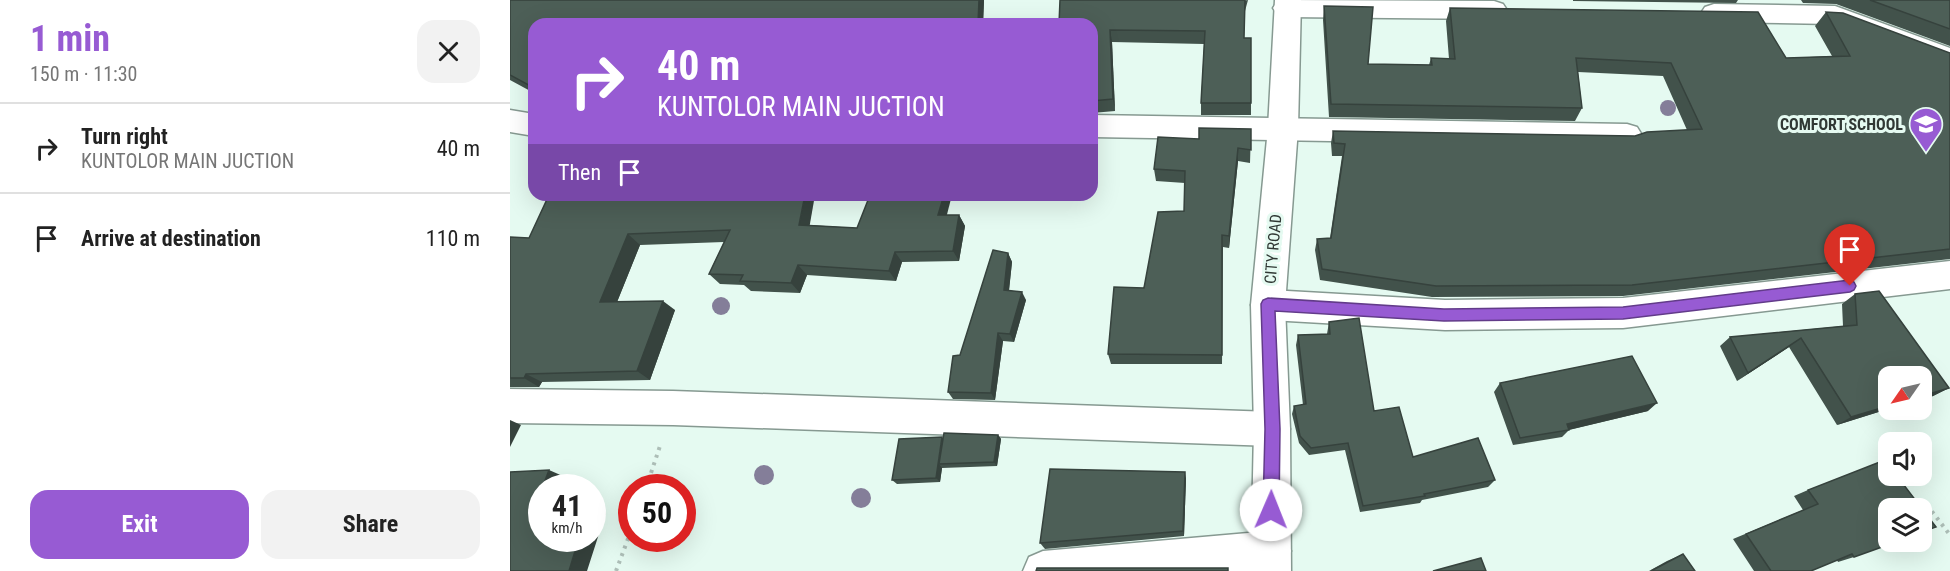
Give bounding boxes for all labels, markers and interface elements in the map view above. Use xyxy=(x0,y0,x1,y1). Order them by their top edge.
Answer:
text: 1 min xyxy=(30,18,110,60)
button: close xyxy=(417,20,480,83)
text: 40 m xyxy=(657,41,740,90)
icon: right xyxy=(558,42,636,120)
text: 150 m · 11:30 xyxy=(30,62,137,86)
text: KUNTOLOR MAIN JUCTION xyxy=(657,91,945,123)
school or university icon: COMFORT SCHOOL xyxy=(1908,106,1944,153)
place label: COMFORT SCHOOL xyxy=(1780,115,1903,134)
text: Turn right xyxy=(81,124,168,149)
icon: right xyxy=(30,132,63,165)
text: 40 m xyxy=(437,136,480,161)
text: KUNTOLOR MAIN JUCTION xyxy=(81,149,294,173)
icon: arrive xyxy=(613,156,646,189)
text: Then xyxy=(558,160,601,185)
street label: CITY ROAD xyxy=(1260,213,1286,285)
icon: arrive xyxy=(30,222,63,255)
pin xyxy=(1824,224,1875,286)
text: Arrive at destination xyxy=(81,226,261,251)
text: 110 m xyxy=(426,226,480,251)
icon: arrive xyxy=(1833,233,1866,266)
north arrow xyxy=(1878,366,1932,420)
map controls xyxy=(1878,366,1932,552)
button: sound xyxy=(1878,432,1932,486)
speed limit sign: 50 xyxy=(618,474,696,552)
position arrow xyxy=(1239,478,1303,542)
text: 41 xyxy=(552,488,582,523)
button: Exit xyxy=(30,490,249,559)
button: Share xyxy=(261,490,480,559)
button: layers xyxy=(1878,498,1932,552)
text: km/h xyxy=(552,519,582,537)

